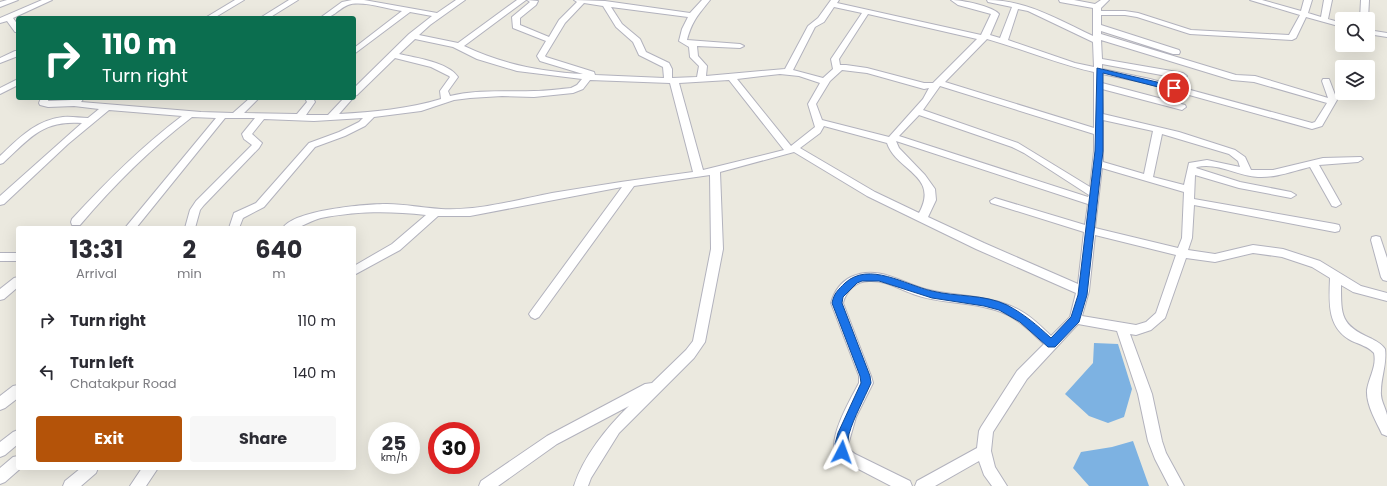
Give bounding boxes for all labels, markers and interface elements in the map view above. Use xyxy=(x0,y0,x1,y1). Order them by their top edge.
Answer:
map controls xyxy=(1335,12,1375,100)
button: search xyxy=(1335,12,1375,52)
text: 110 m xyxy=(102,25,177,64)
icon: right xyxy=(36,32,88,84)
button: layers xyxy=(1335,60,1375,100)
text: Turn right xyxy=(102,63,188,88)
pin xyxy=(1157,71,1191,105)
icon: arrive xyxy=(1163,77,1185,99)
text: 13:31 xyxy=(69,233,123,266)
text: 2 xyxy=(182,233,196,266)
text: 640 xyxy=(255,233,302,266)
text: Arrival xyxy=(76,264,117,283)
text: min xyxy=(177,264,202,283)
text: m xyxy=(272,264,286,283)
icon: right xyxy=(36,309,58,331)
text: Turn right xyxy=(70,310,146,331)
text: 110 m xyxy=(298,310,336,331)
text: Turn left xyxy=(70,352,134,373)
icon: left xyxy=(36,361,58,383)
text: 140 m xyxy=(293,362,336,383)
text: Chatakpur Road xyxy=(70,374,177,393)
button: Exit xyxy=(36,416,182,462)
button: Share xyxy=(190,416,336,462)
speed limit sign: 30 xyxy=(428,422,480,474)
text: 25 xyxy=(382,429,406,457)
position arrow xyxy=(821,431,863,473)
text: km/h xyxy=(381,450,407,465)

